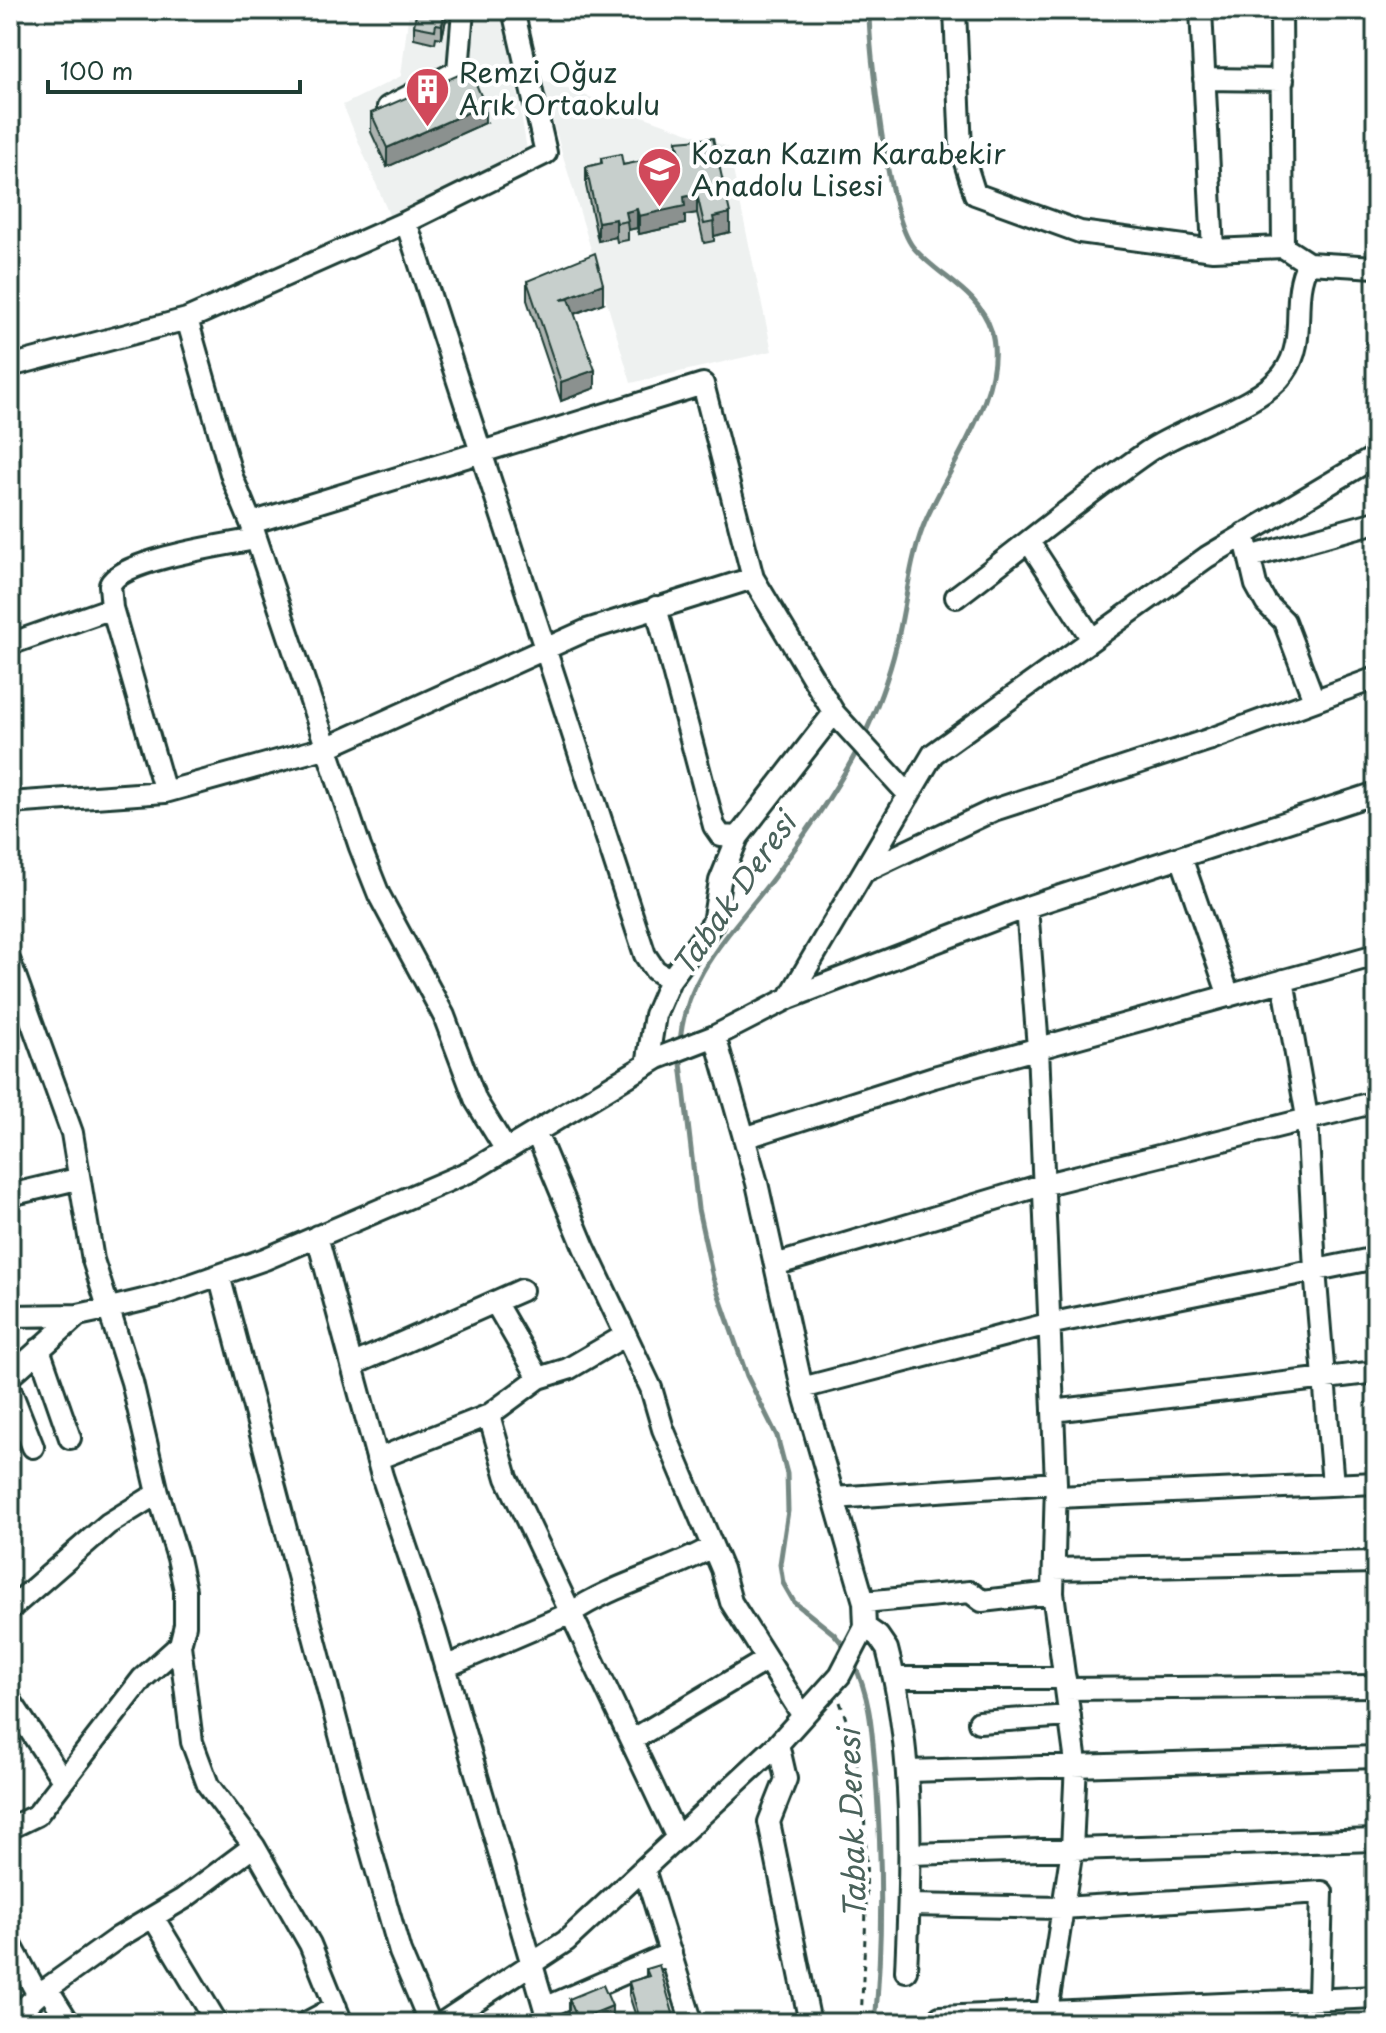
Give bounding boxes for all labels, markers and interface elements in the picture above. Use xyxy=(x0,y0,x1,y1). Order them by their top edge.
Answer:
scale bar xyxy=(48,44,300,94)
place label: Remzi Oğuz Arık Ortaokulu xyxy=(459,50,660,125)
text: 100 m xyxy=(60,52,133,88)
building icon: Remzi Oğuz Arık Ortaokulu xyxy=(404,65,452,128)
place label: Kozan Kazım Karabekir Anadolu Lisesi xyxy=(691,131,1006,206)
school or university icon: Kozan Kazım Karabekir Anadolu Lisesi xyxy=(636,146,684,209)
water label: Tabak Deresi xyxy=(660,799,808,984)
water label: Tabak Deresi xyxy=(825,1724,876,1920)

